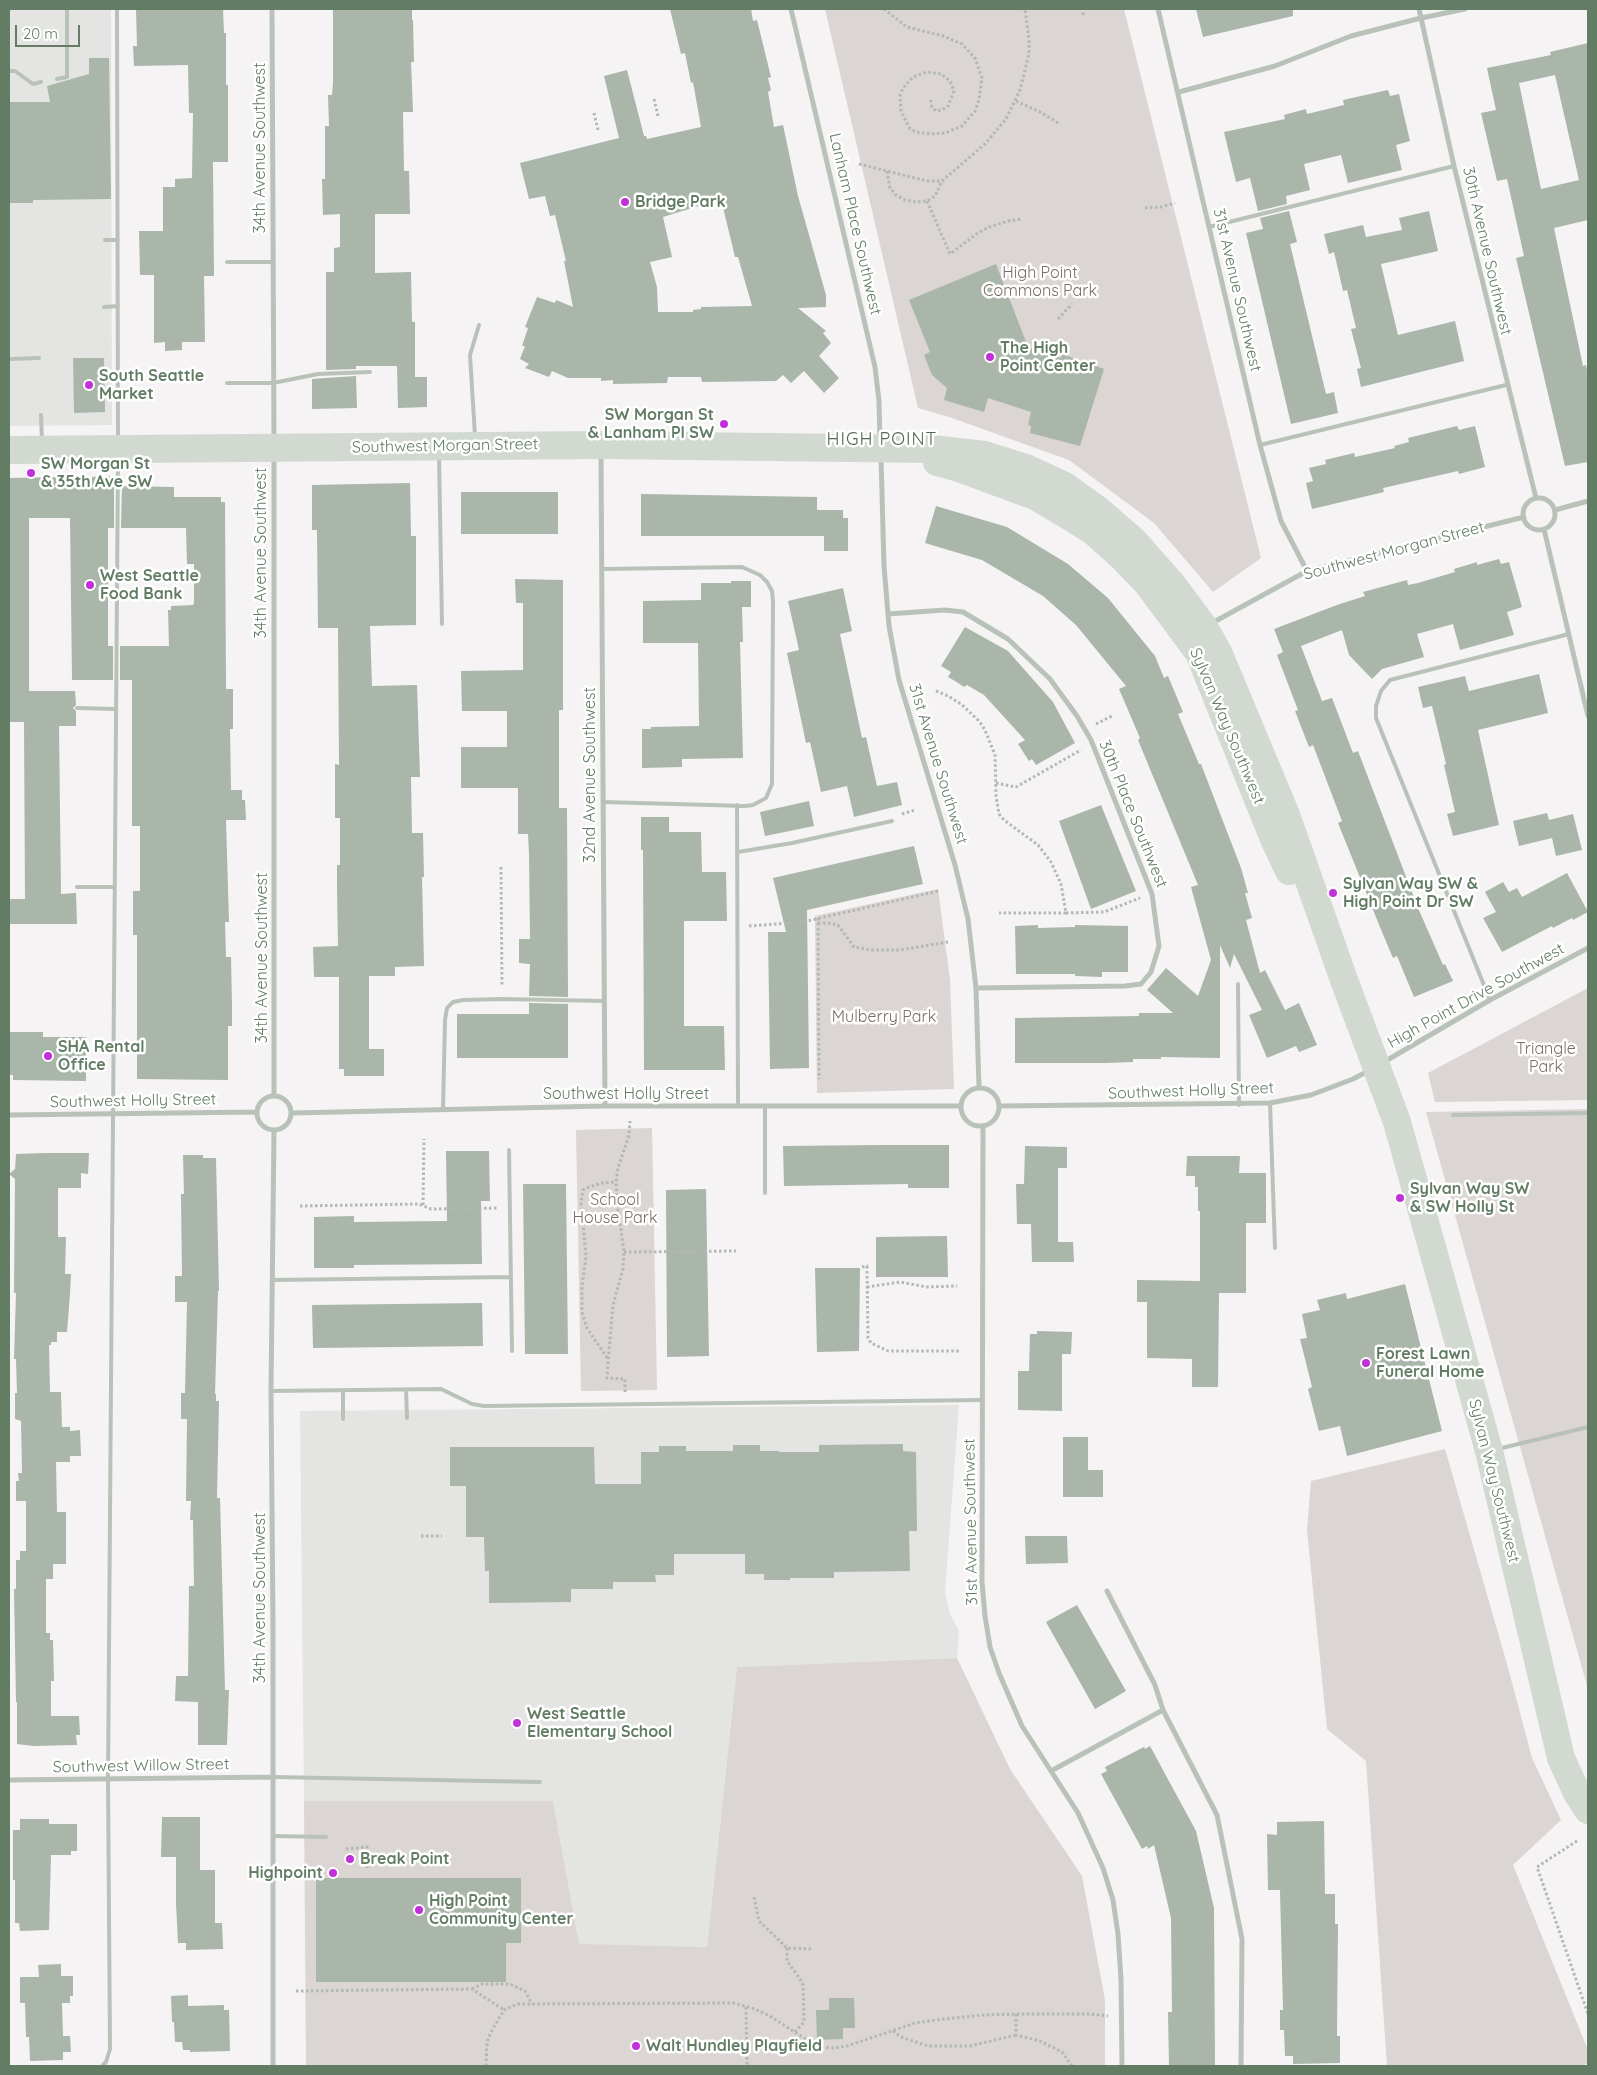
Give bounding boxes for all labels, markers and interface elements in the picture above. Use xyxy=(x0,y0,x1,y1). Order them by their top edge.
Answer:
scale bar xyxy=(18,15,82,47)
text: 20 m xyxy=(23,24,58,43)
street label: 34th Avenue Southwest xyxy=(250,62,270,234)
street label: Lanham Place Southwest xyxy=(825,131,885,317)
street label: 30th Avenue Southwest xyxy=(1458,165,1516,337)
place label: Bridge Park xyxy=(635,192,726,212)
marker: Bridge Park xyxy=(619,196,631,208)
street label: 31st Avenue Southwest xyxy=(1209,207,1265,373)
park label: High Point Commons Park xyxy=(983,263,1097,301)
place label: The High Point Center xyxy=(1000,338,1096,376)
marker: The High Point Center xyxy=(984,351,996,363)
place label: South Seattle Market xyxy=(99,366,204,404)
marker: South Seattle Market xyxy=(83,379,95,391)
place label: SW Morgan St & Lanham Pl SW xyxy=(588,405,714,443)
marker: SW Morgan St & Lanham Pl SW xyxy=(718,418,730,430)
district label: HIGH POINT xyxy=(825,429,939,451)
street label: Southwest Morgan Street xyxy=(352,435,538,457)
place label: SW Morgan St & 35th Ave SW xyxy=(41,454,152,492)
marker: SW Morgan St & 35th Ave SW xyxy=(25,467,37,479)
street label: 34th Avenue Southwest xyxy=(251,467,271,639)
street label: Southwest Morgan Street xyxy=(1301,518,1487,584)
place label: West Seattle Food Bank xyxy=(100,566,199,604)
marker: West Seattle Food Bank xyxy=(84,579,96,591)
street label: Sylvan Way Southwest xyxy=(1185,645,1269,807)
street label: 31st Avenue Southwest xyxy=(904,681,972,847)
street label: 32nd Avenue Southwest xyxy=(580,687,600,863)
street label: 30th Place Southwest xyxy=(1095,737,1171,891)
street label: 34th Avenue Southwest xyxy=(252,872,272,1044)
place label: Sylvan Way SW & High Point Dr SW xyxy=(1343,874,1478,912)
marker: Sylvan Way SW & High Point Dr SW xyxy=(1327,887,1339,899)
street label: High Point Drive Southwest xyxy=(1384,939,1568,1053)
park label: Mulberry Park xyxy=(832,1007,936,1027)
place label: SHA Rental Office xyxy=(58,1037,145,1075)
park label: Triangle Park xyxy=(1516,1039,1576,1077)
marker: SHA Rental Office xyxy=(42,1050,54,1062)
street label: Southwest Holly Street xyxy=(1108,1079,1274,1103)
street label: Southwest Holly Street xyxy=(543,1084,709,1104)
street label: Southwest Holly Street xyxy=(50,1090,216,1112)
place label: Sylvan Way SW & SW Holly St xyxy=(1410,1179,1529,1217)
park label: School House Park xyxy=(572,1190,658,1228)
marker: Sylvan Way SW & SW Holly St xyxy=(1394,1192,1406,1204)
place label: Forest Lawn Funeral Home xyxy=(1376,1344,1484,1382)
marker: Forest Lawn Funeral Home xyxy=(1360,1357,1372,1369)
street label: Sylvan Way Southwest xyxy=(1464,1397,1524,1565)
street label: 31st Avenue Southwest xyxy=(960,1438,982,1606)
street label: 34th Avenue Southwest xyxy=(250,1512,270,1684)
place label: West Seattle Elementary School xyxy=(527,1704,672,1742)
marker: West Seattle Elementary School xyxy=(511,1717,523,1729)
street label: Southwest Willow Street xyxy=(53,1755,229,1777)
place label: Break Point xyxy=(360,1849,450,1869)
marker: Break Point xyxy=(344,1853,356,1865)
place label: Highpoint xyxy=(248,1863,323,1883)
marker: Highpoint xyxy=(327,1867,339,1879)
place label: High Point Community Center xyxy=(429,1891,573,1929)
marker: High Point Community Center xyxy=(413,1904,425,1916)
place label: Walt Hundley Playfield xyxy=(646,2036,822,2056)
marker: Walt Hundley Playfield xyxy=(630,2040,642,2052)

